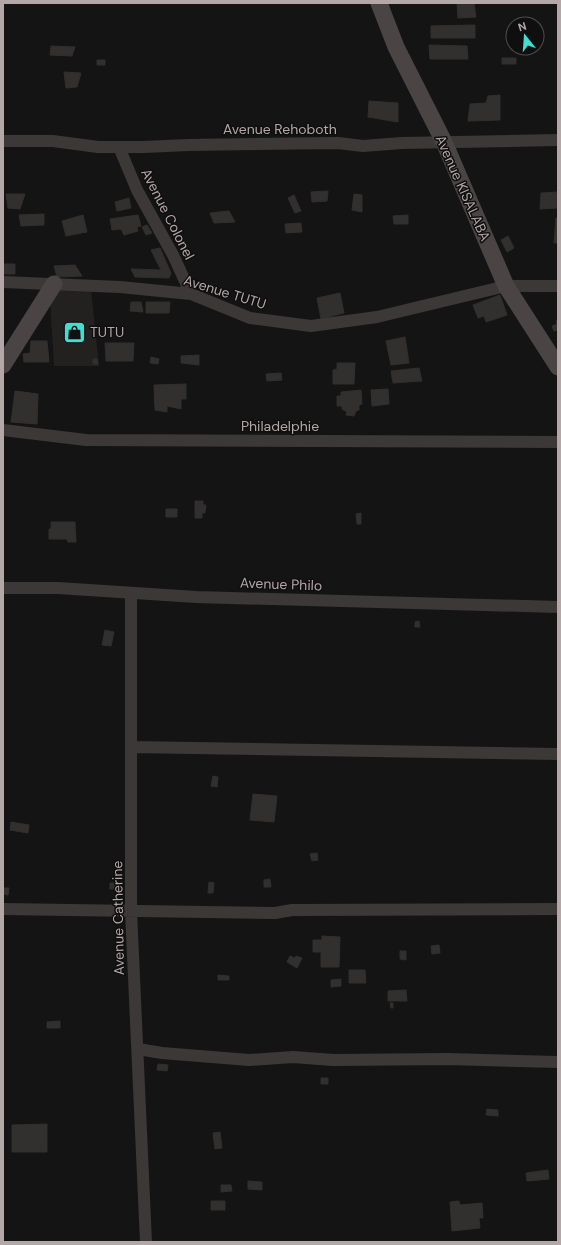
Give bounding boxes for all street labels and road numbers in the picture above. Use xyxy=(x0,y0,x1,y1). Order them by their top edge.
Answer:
street label: Avenue Rehoboth xyxy=(223,120,337,138)
street label: Avenue KISALABA xyxy=(432,132,494,244)
street label: Avenue Colonel xyxy=(137,165,199,263)
street label: Avenue TUTU xyxy=(182,271,268,313)
street label: Philadelphie xyxy=(241,417,319,435)
street label: Avenue Philo xyxy=(240,574,322,594)
street label: Avenue Catherine xyxy=(108,860,128,976)

